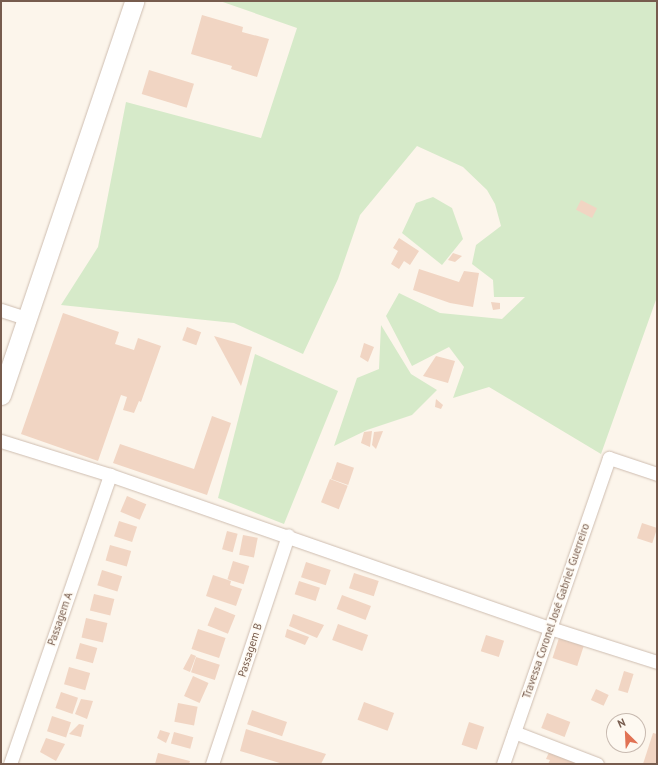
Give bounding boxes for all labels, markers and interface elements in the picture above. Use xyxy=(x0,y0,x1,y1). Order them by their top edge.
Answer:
street label: Travessa Coronel José Gabriel Guerreiro xyxy=(520,522,592,700)
street label: Passagem A xyxy=(45,591,75,647)
street label: Passagem B xyxy=(235,621,265,679)
north arrow xyxy=(606,713,646,753)
text: N xyxy=(615,715,628,731)

